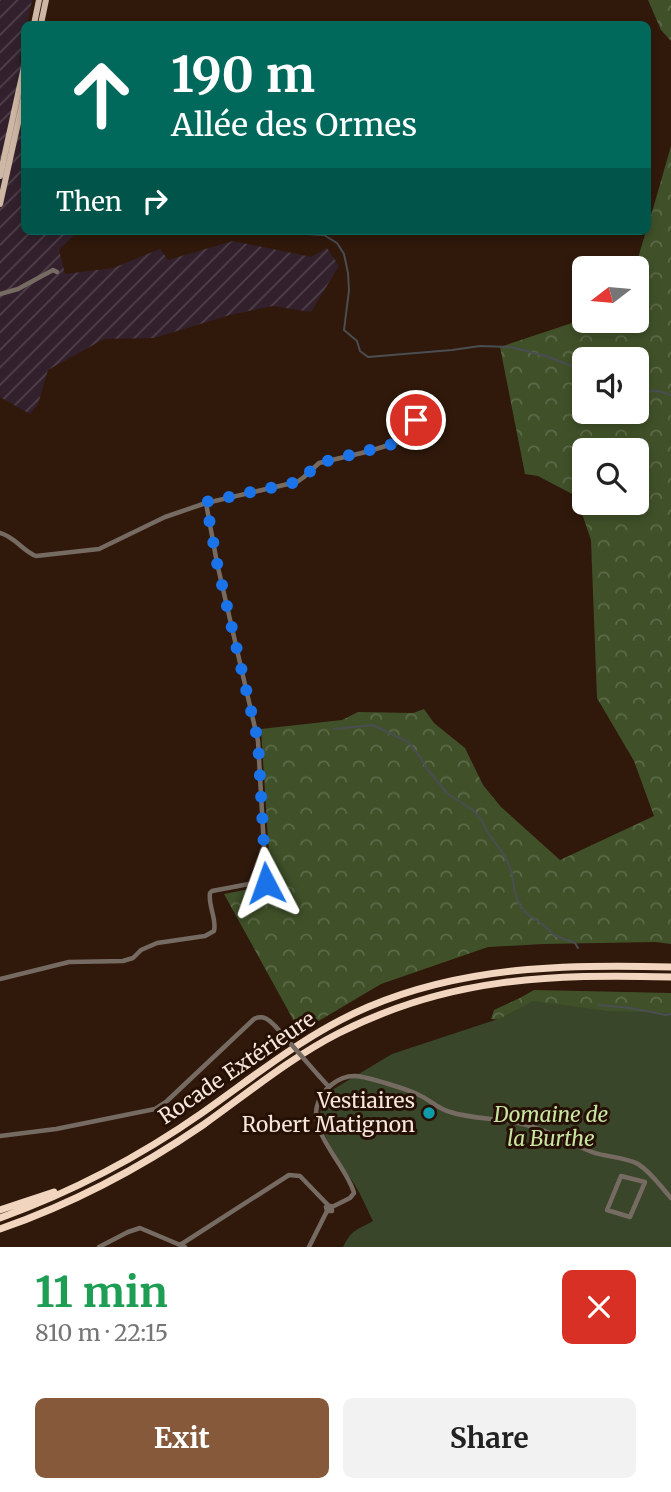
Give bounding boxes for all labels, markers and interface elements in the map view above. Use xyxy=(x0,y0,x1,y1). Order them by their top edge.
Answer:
text: 190 m xyxy=(171,44,315,105)
icon: ahead xyxy=(56,49,147,140)
text: Allée des Ormes xyxy=(171,105,417,145)
icon: right xyxy=(136,182,174,220)
text: Then xyxy=(56,185,122,218)
north arrow xyxy=(572,256,649,332)
map controls xyxy=(572,256,649,515)
button: sound xyxy=(572,347,649,424)
pin xyxy=(386,390,446,450)
icon: arrive xyxy=(397,401,435,439)
button: search xyxy=(572,438,649,515)
position arrow xyxy=(229,846,303,920)
street label: Rocade Extérieure xyxy=(153,1005,320,1130)
place label: Vestiaires Robert Matignon xyxy=(242,1087,415,1138)
park label: Domaine de la Burthe xyxy=(493,1101,608,1152)
marker: Vestiaires Robert Matignon xyxy=(421,1105,437,1121)
text: 11 min xyxy=(35,1266,168,1318)
button: close xyxy=(562,1270,636,1344)
text: 810 m · 22:15 xyxy=(35,1318,168,1347)
button: Exit xyxy=(35,1398,329,1478)
button: Share xyxy=(343,1398,636,1478)

